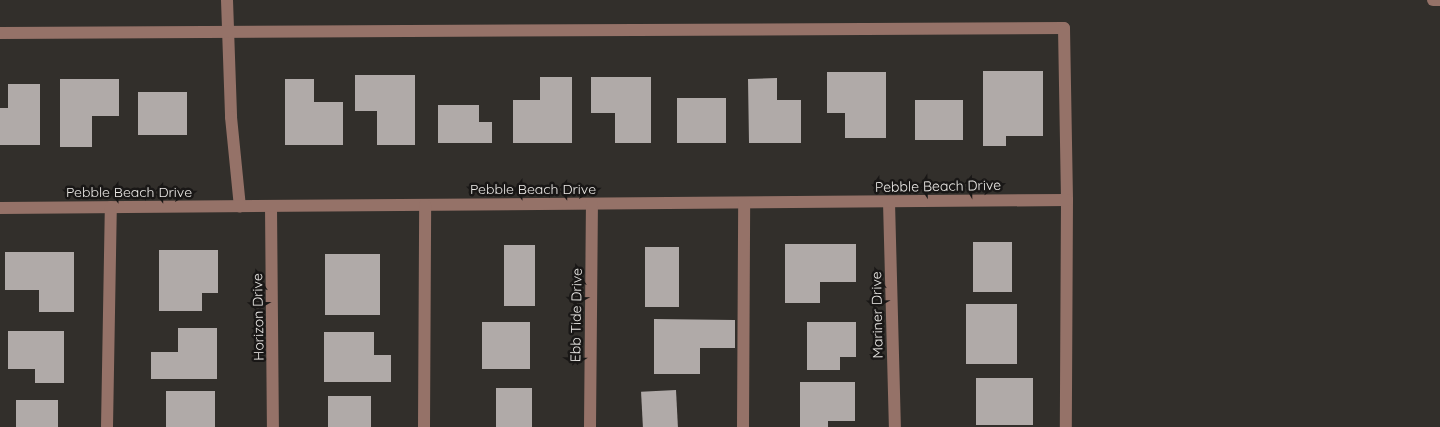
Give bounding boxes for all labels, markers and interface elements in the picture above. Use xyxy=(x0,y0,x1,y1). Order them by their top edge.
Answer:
street label: Pebble Beach Drive xyxy=(875,177,1001,195)
street label: Pebble Beach Drive xyxy=(470,181,596,197)
street label: Pebble Beach Drive xyxy=(66,184,192,200)
street label: Ebb Tide Drive xyxy=(567,268,585,362)
street label: Mariner Drive xyxy=(868,271,886,359)
street label: Horizon Drive xyxy=(249,273,267,361)

